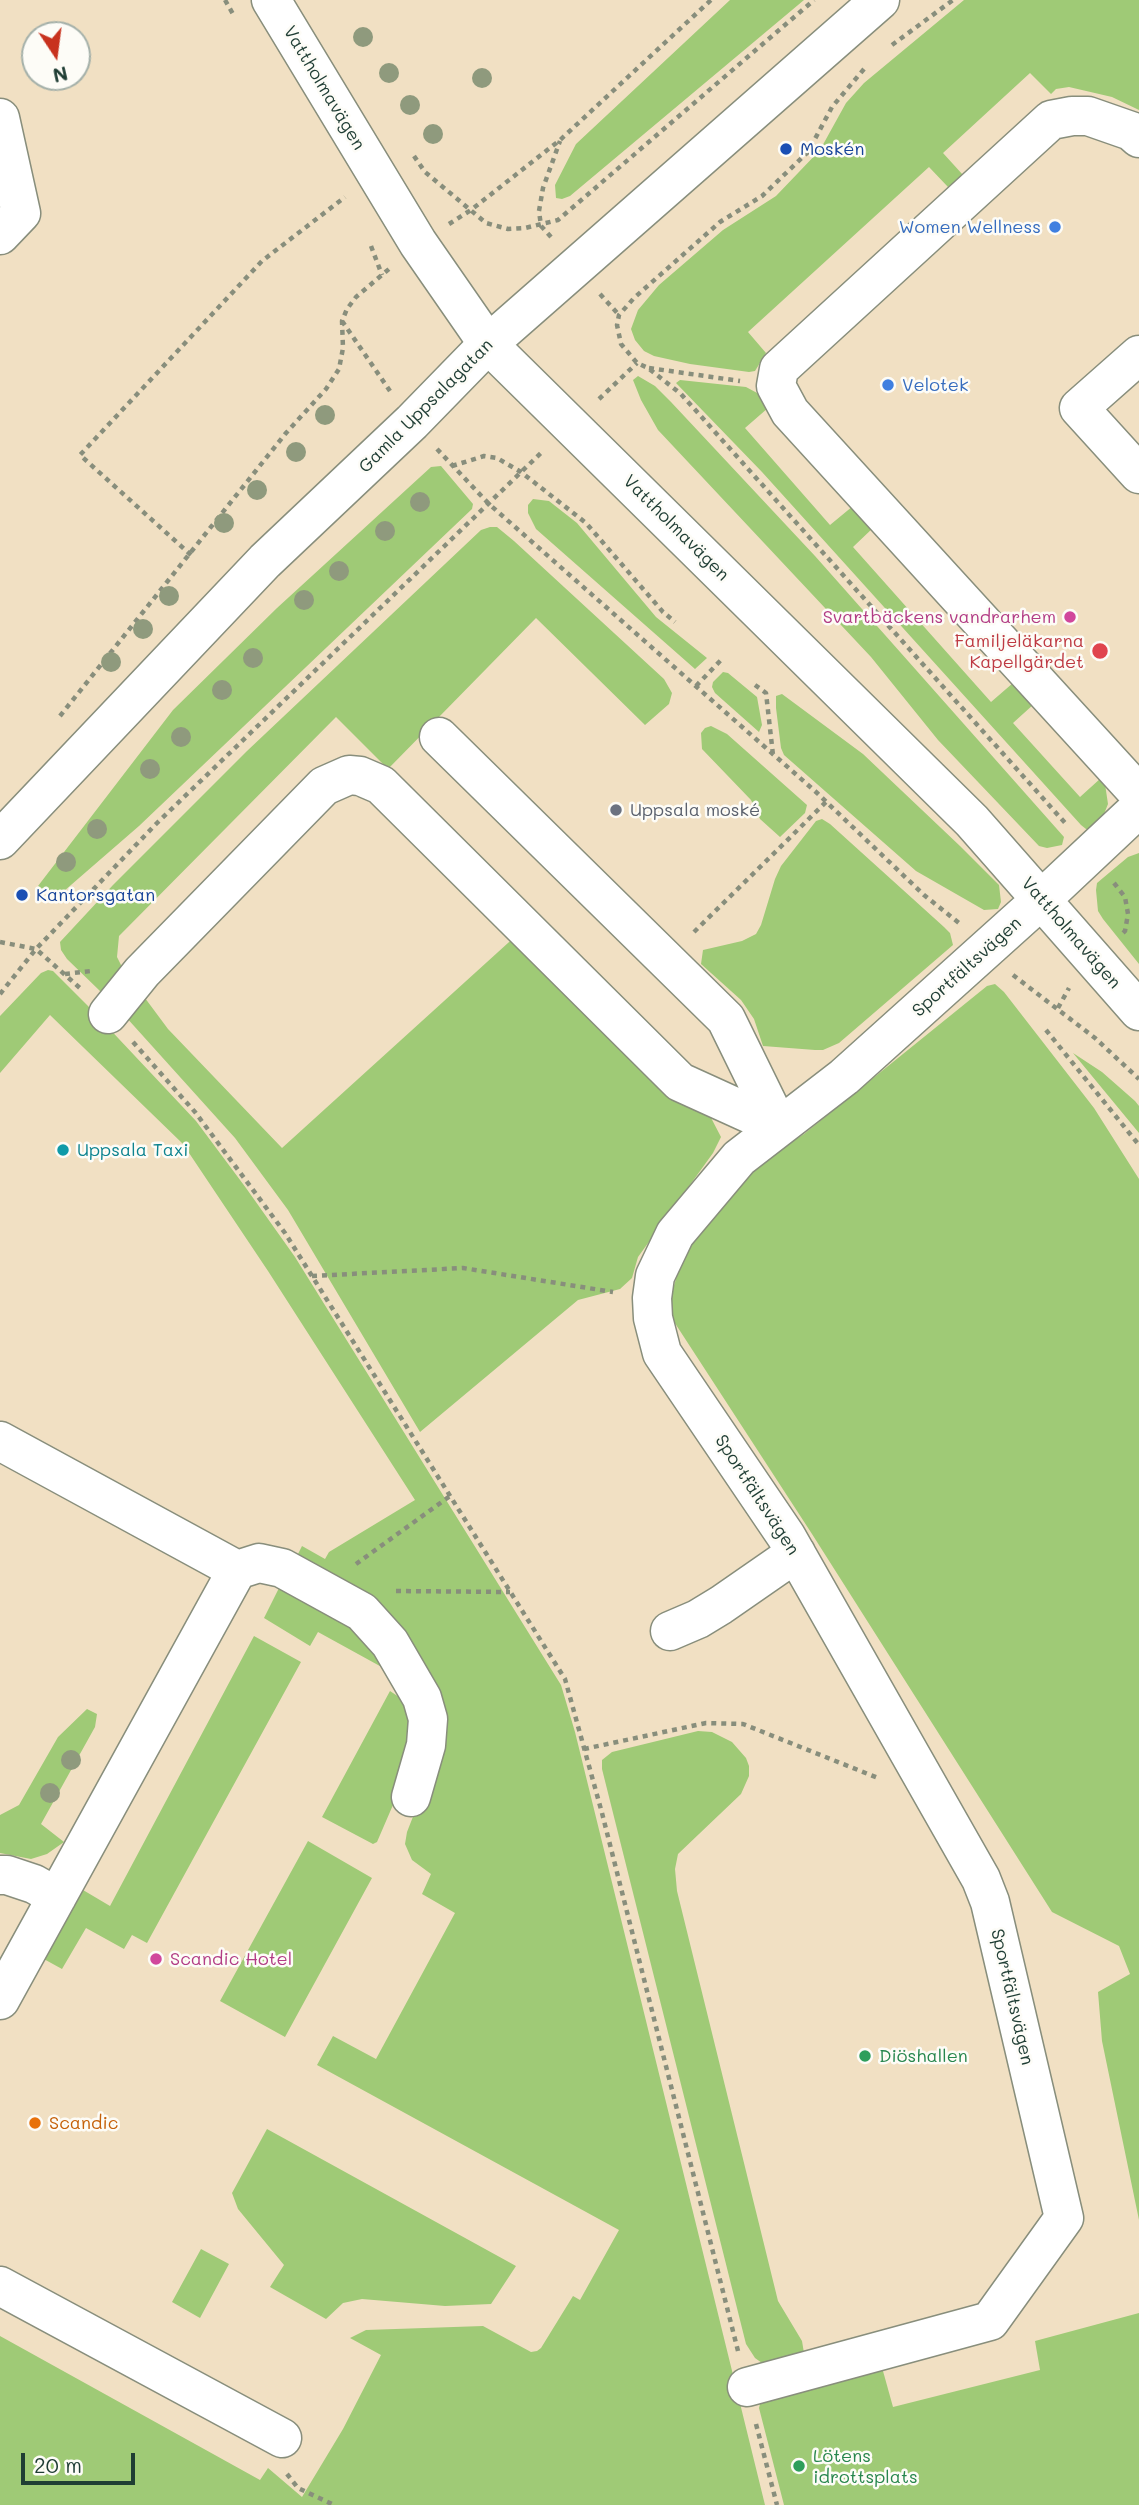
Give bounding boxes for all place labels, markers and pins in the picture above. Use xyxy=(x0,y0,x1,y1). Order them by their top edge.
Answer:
place label: Moskén xyxy=(800,138,864,160)
marker: Moskén xyxy=(778,141,794,157)
place label: Women Wellness xyxy=(899,216,1041,238)
marker: Women Wellness xyxy=(1047,219,1063,235)
place label: Velotek xyxy=(902,374,969,396)
marker: Velotek xyxy=(880,377,896,393)
place label: Svartbäckens vandrarhem xyxy=(823,606,1056,628)
marker: Svartbäckens vandrarhem xyxy=(1062,609,1078,625)
place label: Familjeläkarna Kapellgärdet xyxy=(954,630,1084,672)
marker: Familjeläkarna Kapellgärdet xyxy=(1090,641,1110,661)
place label: Uppsala moské xyxy=(630,799,760,821)
marker: Uppsala moské xyxy=(608,802,624,818)
place label: Kantorsgatan xyxy=(36,884,155,906)
marker: Kantorsgatan xyxy=(14,887,30,903)
place label: Uppsala Taxi xyxy=(77,1139,189,1161)
marker: Uppsala Taxi xyxy=(55,1142,71,1158)
place label: Scandic Hotel xyxy=(170,1948,292,1970)
marker: Scandic Hotel xyxy=(148,1951,164,1967)
place label: Diöshallen xyxy=(879,2045,968,2067)
marker: Diöshallen xyxy=(857,2048,873,2064)
place label: Scandic xyxy=(49,2112,118,2134)
marker: Scandic xyxy=(27,2115,43,2131)
place label: Lötens idrottsplats xyxy=(813,2445,918,2488)
marker: Lötens idrottsplats xyxy=(791,2458,807,2474)

